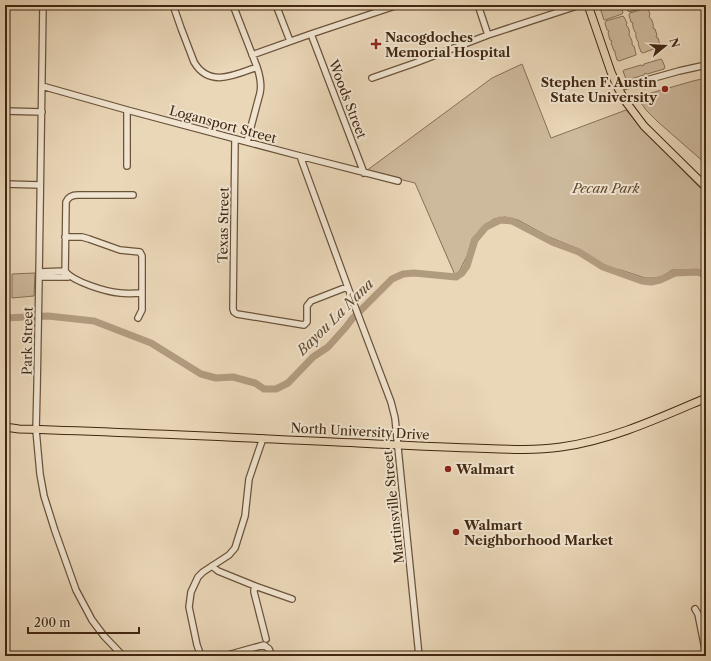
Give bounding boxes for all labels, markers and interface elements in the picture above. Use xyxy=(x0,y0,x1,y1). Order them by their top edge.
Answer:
north arrow xyxy=(645,26,685,66)
place label: Nacogdoches Memorial Hospital xyxy=(385,29,511,60)
text: N xyxy=(666,36,683,50)
marker: Nacogdoches Memorial Hospital xyxy=(370,38,382,50)
street label: Woods Street xyxy=(325,56,370,141)
place label: Stephen F. Austin State University xyxy=(541,74,658,105)
marker: Stephen F. Austin State University xyxy=(660,84,670,94)
street label: Logansport Street xyxy=(168,102,279,146)
park label: Pecan Park xyxy=(571,180,640,196)
street label: Texas Street xyxy=(214,187,232,263)
water label: Bayou La Nana xyxy=(292,274,378,360)
street label: Park Street xyxy=(18,306,36,375)
street label: North University Drive xyxy=(290,419,430,443)
street label: Martinsville Street xyxy=(379,449,407,564)
place label: Walmart xyxy=(455,461,515,477)
marker: Walmart xyxy=(443,464,453,474)
place label: Walmart Neighborhood Market xyxy=(463,517,614,548)
marker: Walmart Neighborhood Market xyxy=(451,527,461,537)
scale bar xyxy=(28,609,139,635)
text: 200 m xyxy=(34,615,71,630)

